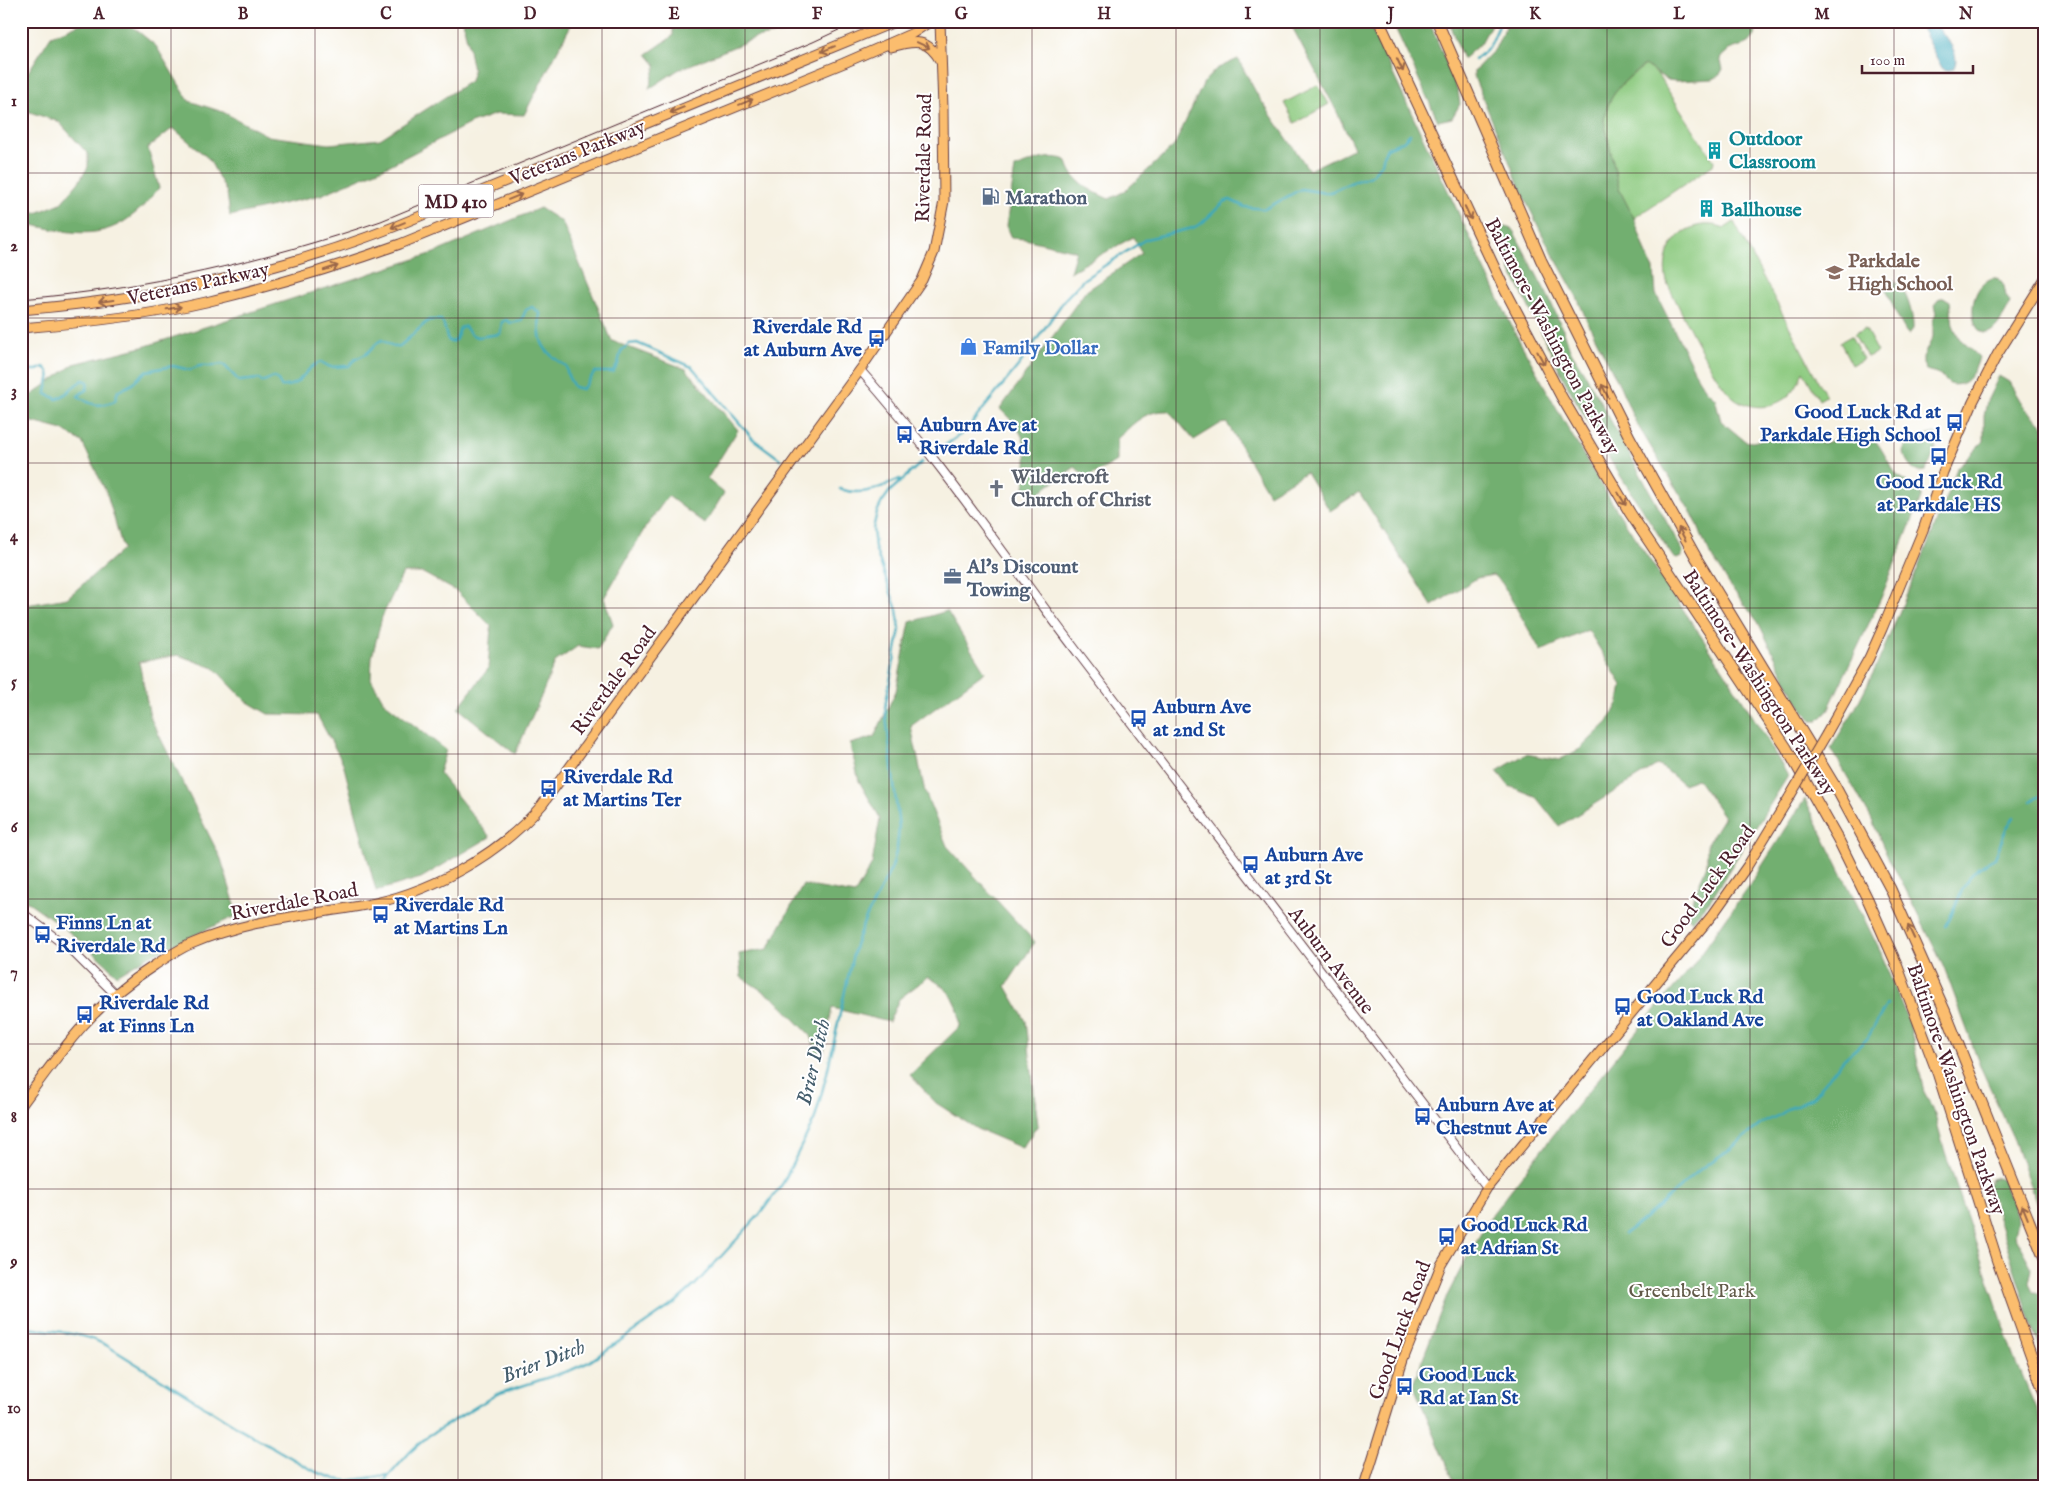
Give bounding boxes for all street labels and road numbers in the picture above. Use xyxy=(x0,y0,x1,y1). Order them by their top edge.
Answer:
street label: Riverdale Road xyxy=(911,93,938,223)
street label: Veterans Parkway xyxy=(505,115,649,192)
road number: MD 410 xyxy=(418,185,494,218)
street label: Baltimore-Washington Parkway xyxy=(1479,214,1625,459)
street label: Veterans Parkway xyxy=(124,257,272,312)
street label: Baltimore-Washington Parkway xyxy=(1676,565,1841,801)
street label: Riverdale Road xyxy=(566,621,662,740)
street label: Good Luck Road xyxy=(1655,820,1761,953)
street label: Riverdale Road xyxy=(229,878,360,927)
street label: Auburn Avenue xyxy=(1282,901,1379,1020)
street label: Baltimore-Washington Parkway xyxy=(1901,960,2010,1219)
street label: Good Luck Road xyxy=(1364,1257,1437,1403)

